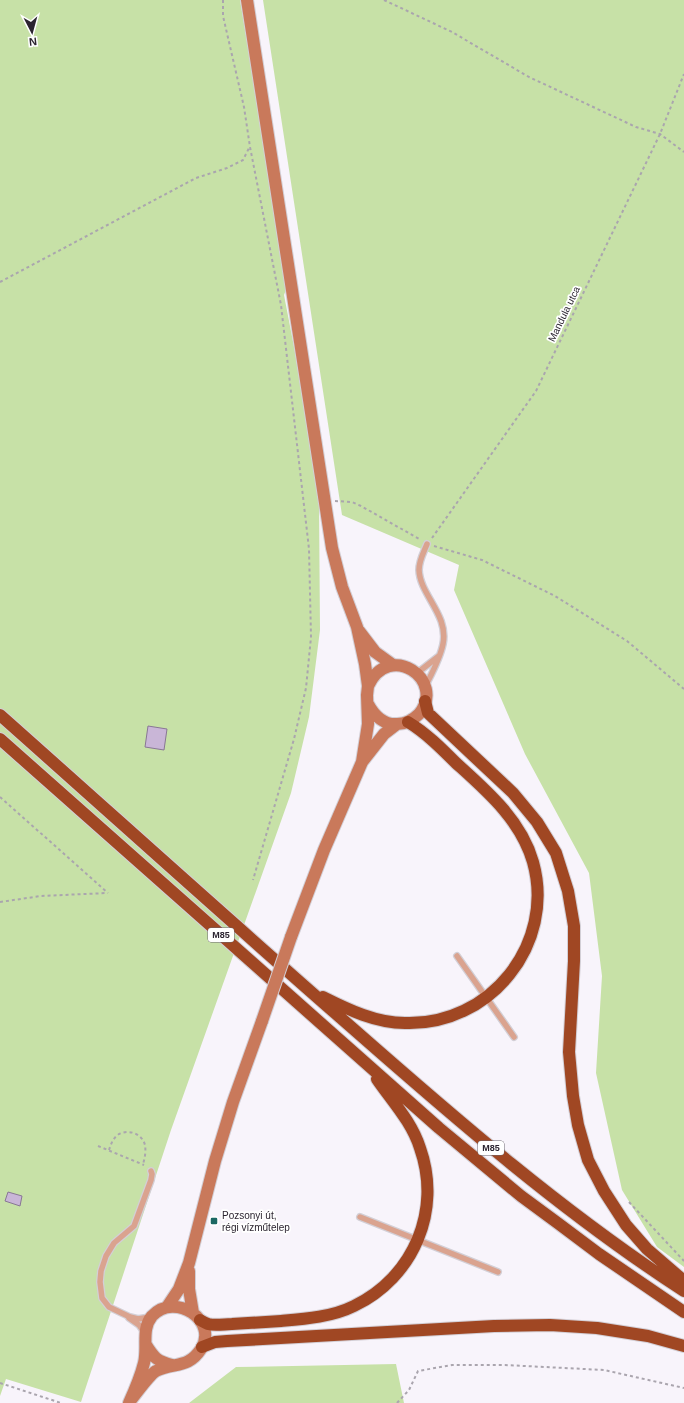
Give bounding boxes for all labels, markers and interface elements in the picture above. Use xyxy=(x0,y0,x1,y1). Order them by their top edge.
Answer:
north arrow xyxy=(12,12,52,52)
text: N xyxy=(28,36,38,48)
street label: Mandula utca xyxy=(546,284,582,343)
road number: M85 xyxy=(208,928,234,942)
road number: M85 xyxy=(478,1141,504,1155)
place label: Pozsonyi út, régi vízműtelep xyxy=(222,1210,290,1233)
marker: Pozsonyi út, régi vízműtelep xyxy=(209,1216,219,1226)

